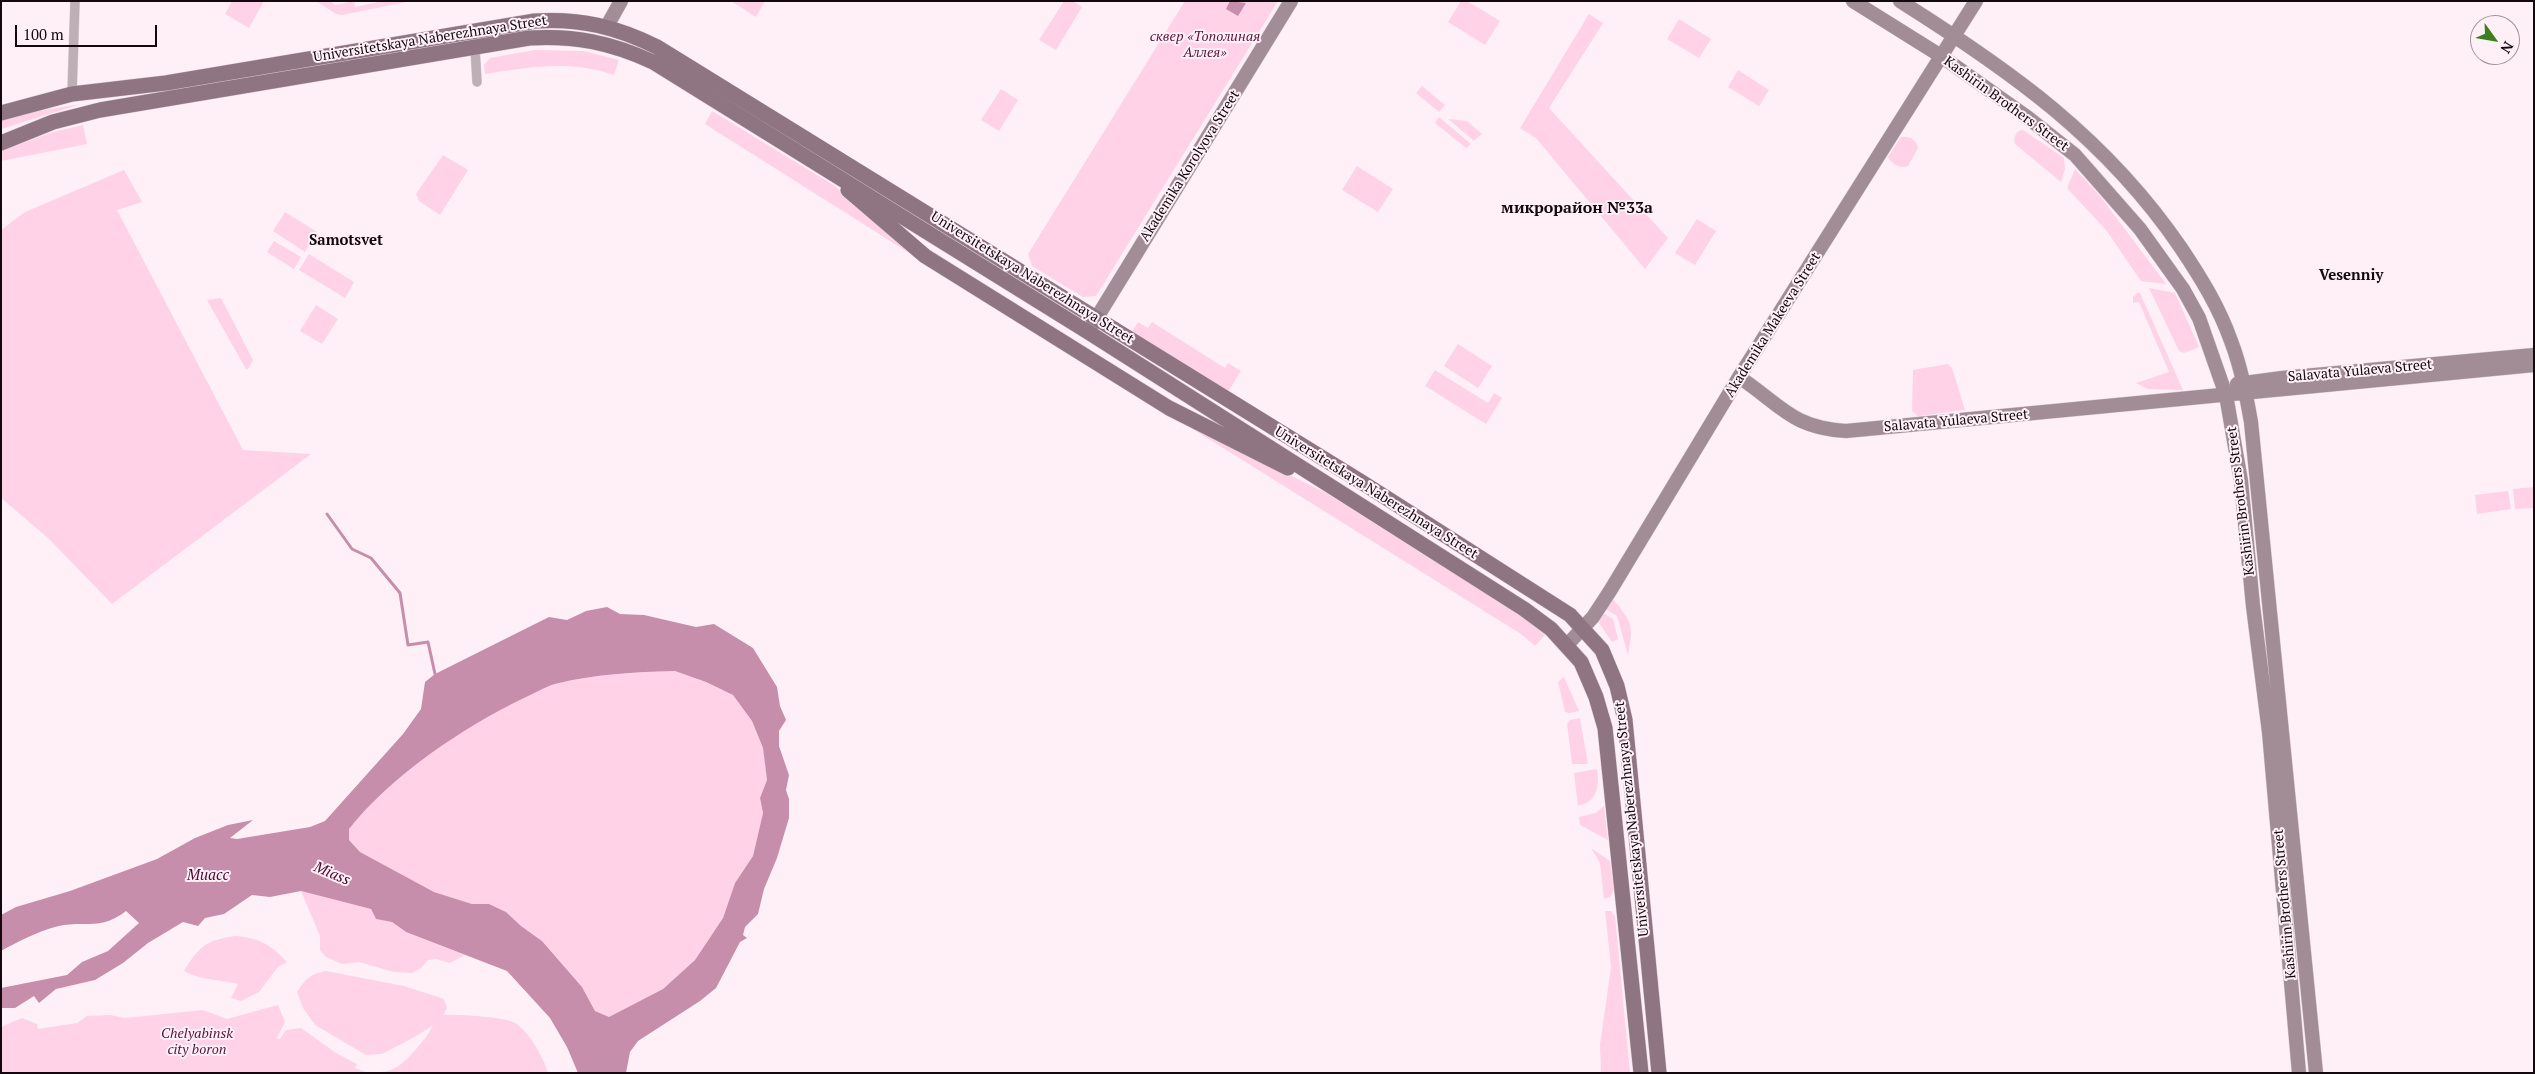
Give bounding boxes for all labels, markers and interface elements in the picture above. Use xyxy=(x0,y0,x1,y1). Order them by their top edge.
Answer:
street label: Universitetskaya Naberezhnaya Street xyxy=(312,12,548,66)
scale bar xyxy=(18,15,160,47)
north arrow xyxy=(2470,15,2520,65)
text: 100 m xyxy=(23,24,64,44)
park label: сквер «Тополиная Аллея» xyxy=(1150,29,1260,62)
text: N xyxy=(2496,38,2518,57)
street label: Kashirin Brothers Street xyxy=(1940,53,2072,155)
street label: Akademika Korolyova Street xyxy=(1136,87,1244,245)
district label: микрорайон №33а xyxy=(1501,198,1653,218)
street label: Universitetskaya Naberezhnaya Street xyxy=(927,208,1137,348)
district label: Samotsvet xyxy=(309,232,383,250)
street label: Akademika Makeeva Street xyxy=(1721,249,1825,401)
district label: Vesenniy xyxy=(2319,267,2383,285)
street label: Salavata Yulaeva Street xyxy=(2287,356,2433,386)
street label: Salavata Yulaeva Street xyxy=(1883,406,2029,436)
street label: Universitetskaya Naberezhnaya Street xyxy=(1271,423,1481,563)
street label: Kashirin Brothers Street xyxy=(2224,425,2258,577)
street label: Universitetskaya Naberezhnaya Street xyxy=(1611,701,1653,937)
street label: Kashirin Brothers Street xyxy=(2270,828,2300,980)
water label: Miass xyxy=(311,858,353,890)
water label: Миасс xyxy=(187,867,229,885)
park label: Chelyabinsk city boron xyxy=(161,1026,233,1058)

